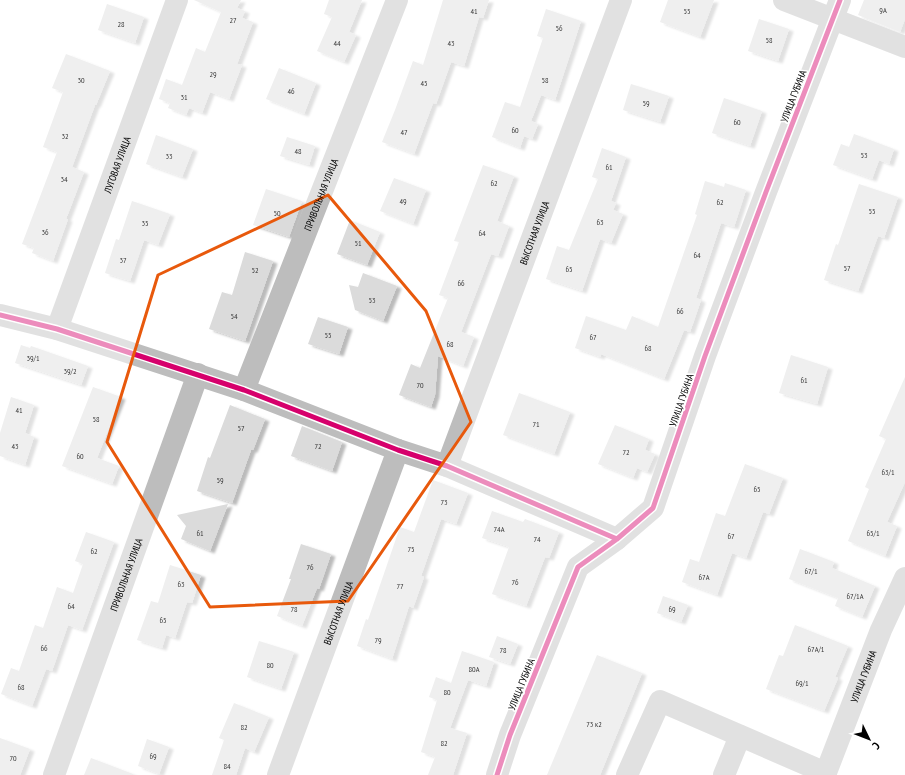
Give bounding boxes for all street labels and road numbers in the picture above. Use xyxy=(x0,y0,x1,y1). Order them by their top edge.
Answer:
street label: УЛИЦА ГУБИНА xyxy=(778,68,809,124)
street label: ЛУГОВАЯ УЛИЦА xyxy=(101,134,134,196)
street label: ПРИВОЛЬНАЯ УЛИЦА xyxy=(301,156,341,233)
street label: ВЫСОТНАЯ УЛИЦА xyxy=(517,199,552,266)
street label: УЛИЦА ГУБИНА xyxy=(666,372,697,428)
street label: ПРИВОЛЬНАЯ УЛИЦА xyxy=(107,536,146,613)
street label: ВЫСОТНАЯ УЛИЦА xyxy=(321,579,356,646)
street label: УЛИЦА ГУБИНА xyxy=(848,648,880,704)
street label: УЛИЦА ГУБИНА xyxy=(505,656,538,712)

